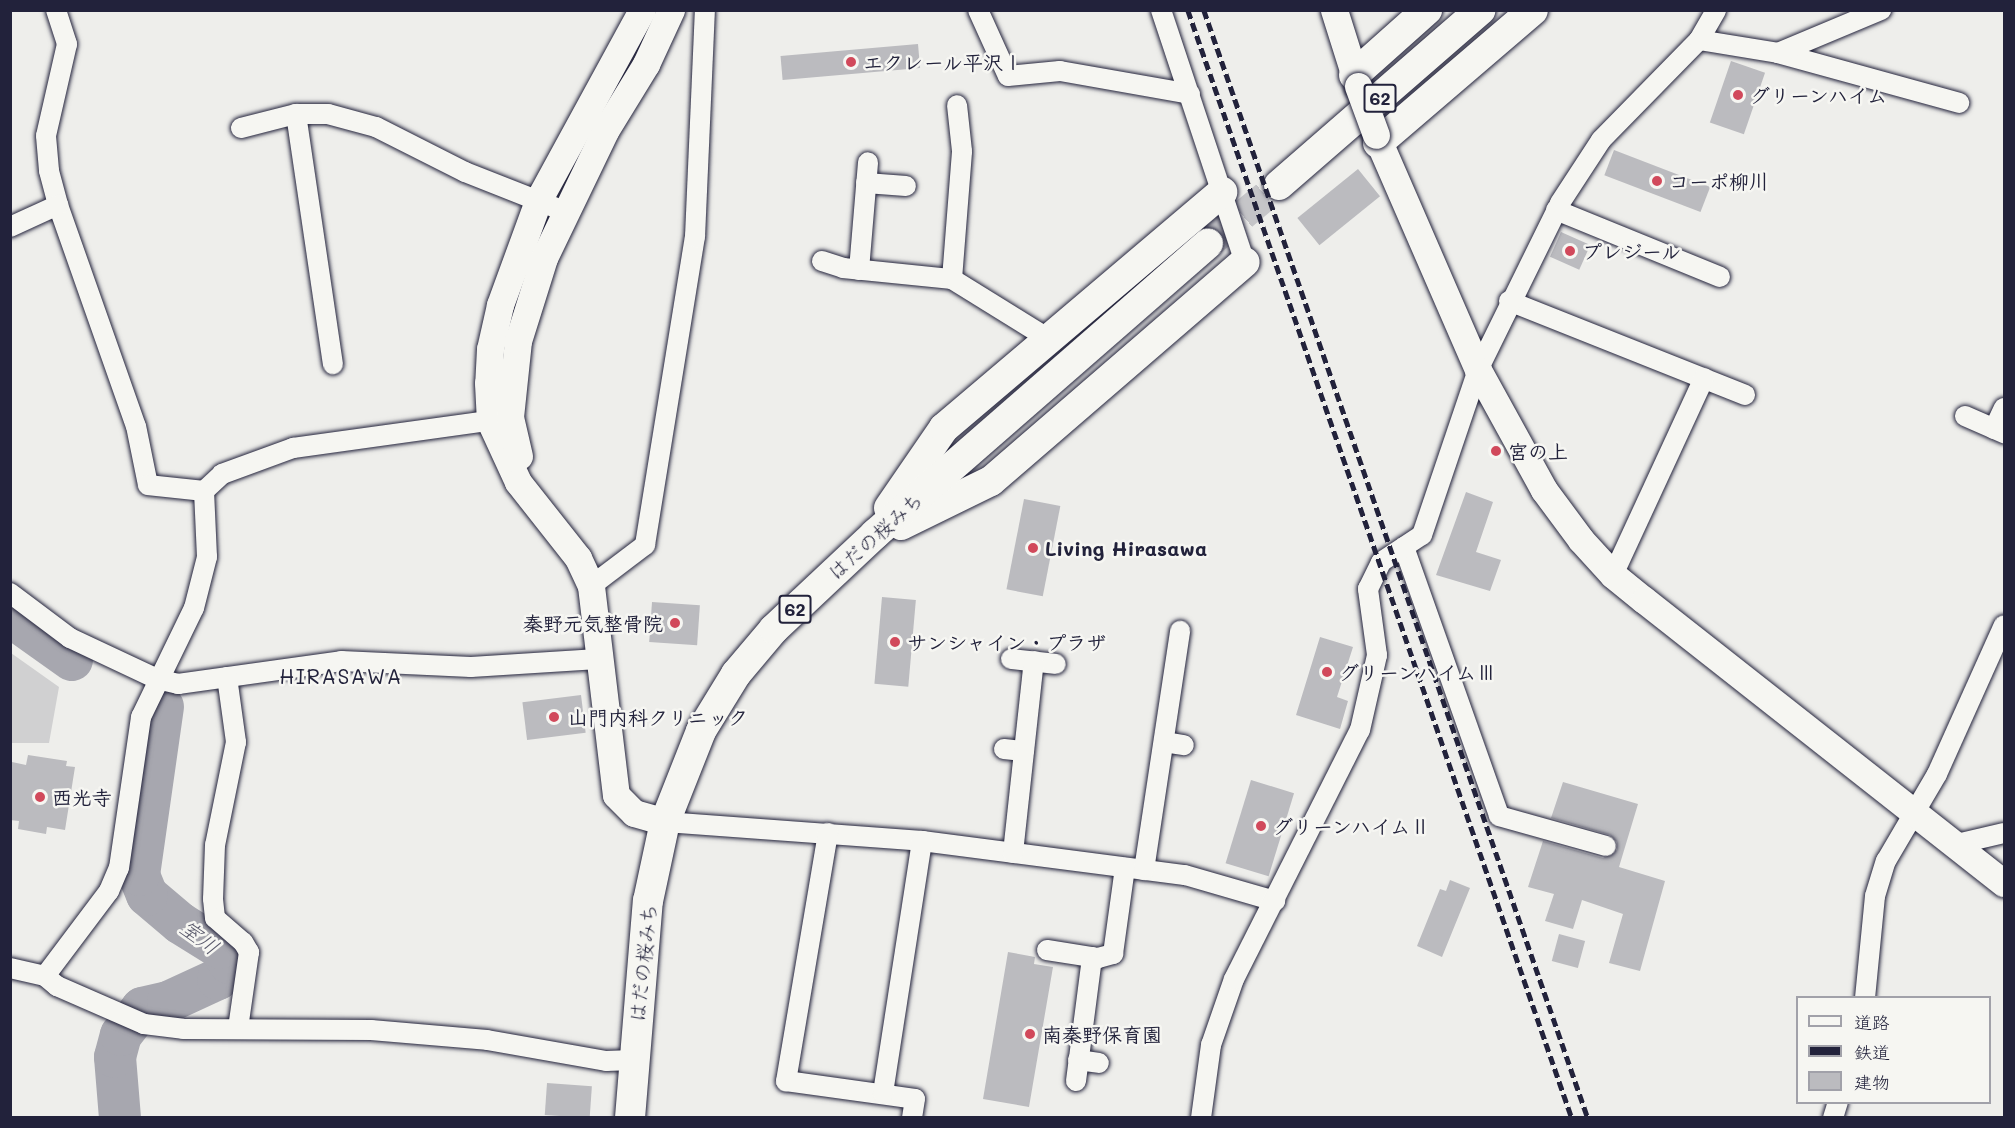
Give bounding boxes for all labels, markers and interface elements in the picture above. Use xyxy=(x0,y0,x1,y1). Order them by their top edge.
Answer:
place label: エクレール平沢Ⅰ xyxy=(863,50,1024,74)
marker: エクレール平沢Ⅰ xyxy=(844,55,858,69)
road number: 62 xyxy=(1364,83,1396,113)
place label: グリーンハイム xyxy=(1750,83,1890,107)
marker: グリーンハイム xyxy=(1731,88,1745,102)
place label: コーポ柳川 xyxy=(1669,169,1769,193)
marker: コーポ柳川 xyxy=(1650,174,1664,188)
place label: プレジール xyxy=(1582,239,1682,263)
marker: プレジール xyxy=(1563,244,1577,258)
place label: 宮の上 xyxy=(1508,439,1568,463)
marker: 宮の上 xyxy=(1489,444,1503,458)
street label: はだの桜みち xyxy=(822,487,928,585)
place label: Living Hirasawa xyxy=(1045,536,1207,560)
marker: Living Hirasawa xyxy=(1026,541,1040,555)
road number: 62 xyxy=(778,594,812,624)
place label: 秦野元気整骨院 xyxy=(523,611,663,635)
marker: 秦野元気整骨院 xyxy=(668,616,682,630)
place label: サンシャイン・プラザ xyxy=(907,630,1107,654)
marker: サンシャイン・プラザ xyxy=(888,635,902,649)
place label: グリーンハイムⅢ xyxy=(1339,660,1499,684)
district label: HIRASAWA xyxy=(279,663,403,689)
marker: グリーンハイムⅢ xyxy=(1320,665,1334,679)
place label: 山門内科クリニック xyxy=(568,705,748,729)
marker: 山門内科クリニック xyxy=(545,708,563,726)
place label: 西光寺 xyxy=(52,785,112,809)
marker: 西光寺 xyxy=(33,790,47,804)
place label: グリーンハイムⅡ xyxy=(1273,814,1433,838)
marker: グリーンハイムⅡ xyxy=(1254,819,1268,833)
street label: はだの桜みち xyxy=(625,902,661,1024)
water label: 室川 xyxy=(176,914,224,960)
legend xyxy=(1796,996,1991,1104)
text: 道路 xyxy=(1854,1010,1890,1034)
place label: 南秦野保育園 xyxy=(1042,1022,1162,1046)
marker: 南秦野保育園 xyxy=(1023,1027,1037,1041)
text: 鉄道 xyxy=(1854,1040,1890,1064)
text: 建物 xyxy=(1854,1070,1890,1094)

